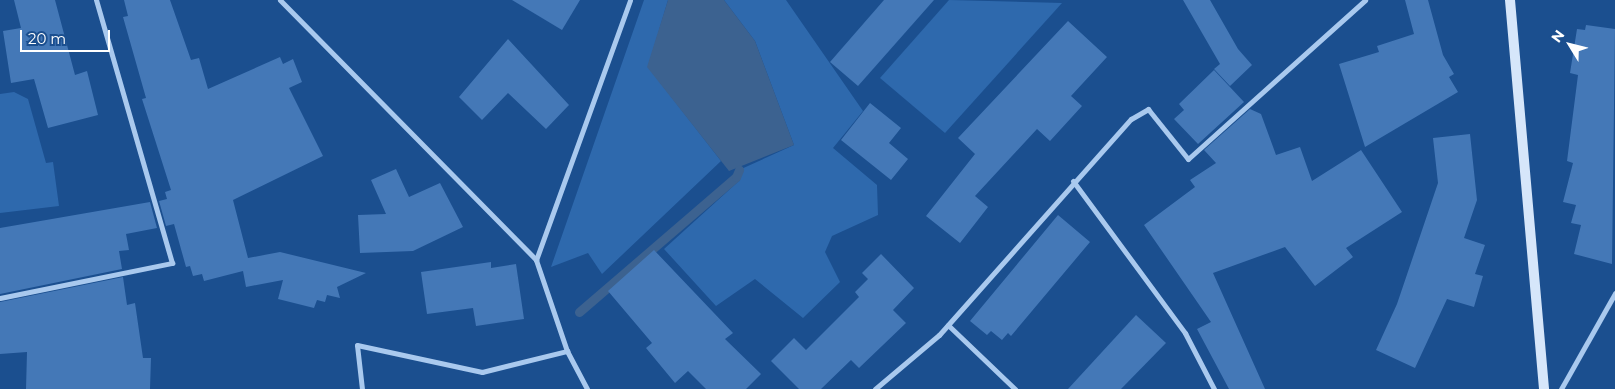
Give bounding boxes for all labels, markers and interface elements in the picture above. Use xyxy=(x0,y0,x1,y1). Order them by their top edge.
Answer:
scale bar xyxy=(22,20,112,52)
north arrow xyxy=(1545,20,1595,70)
text: N xyxy=(1547,26,1568,46)
text: 20 m xyxy=(28,29,66,48)

